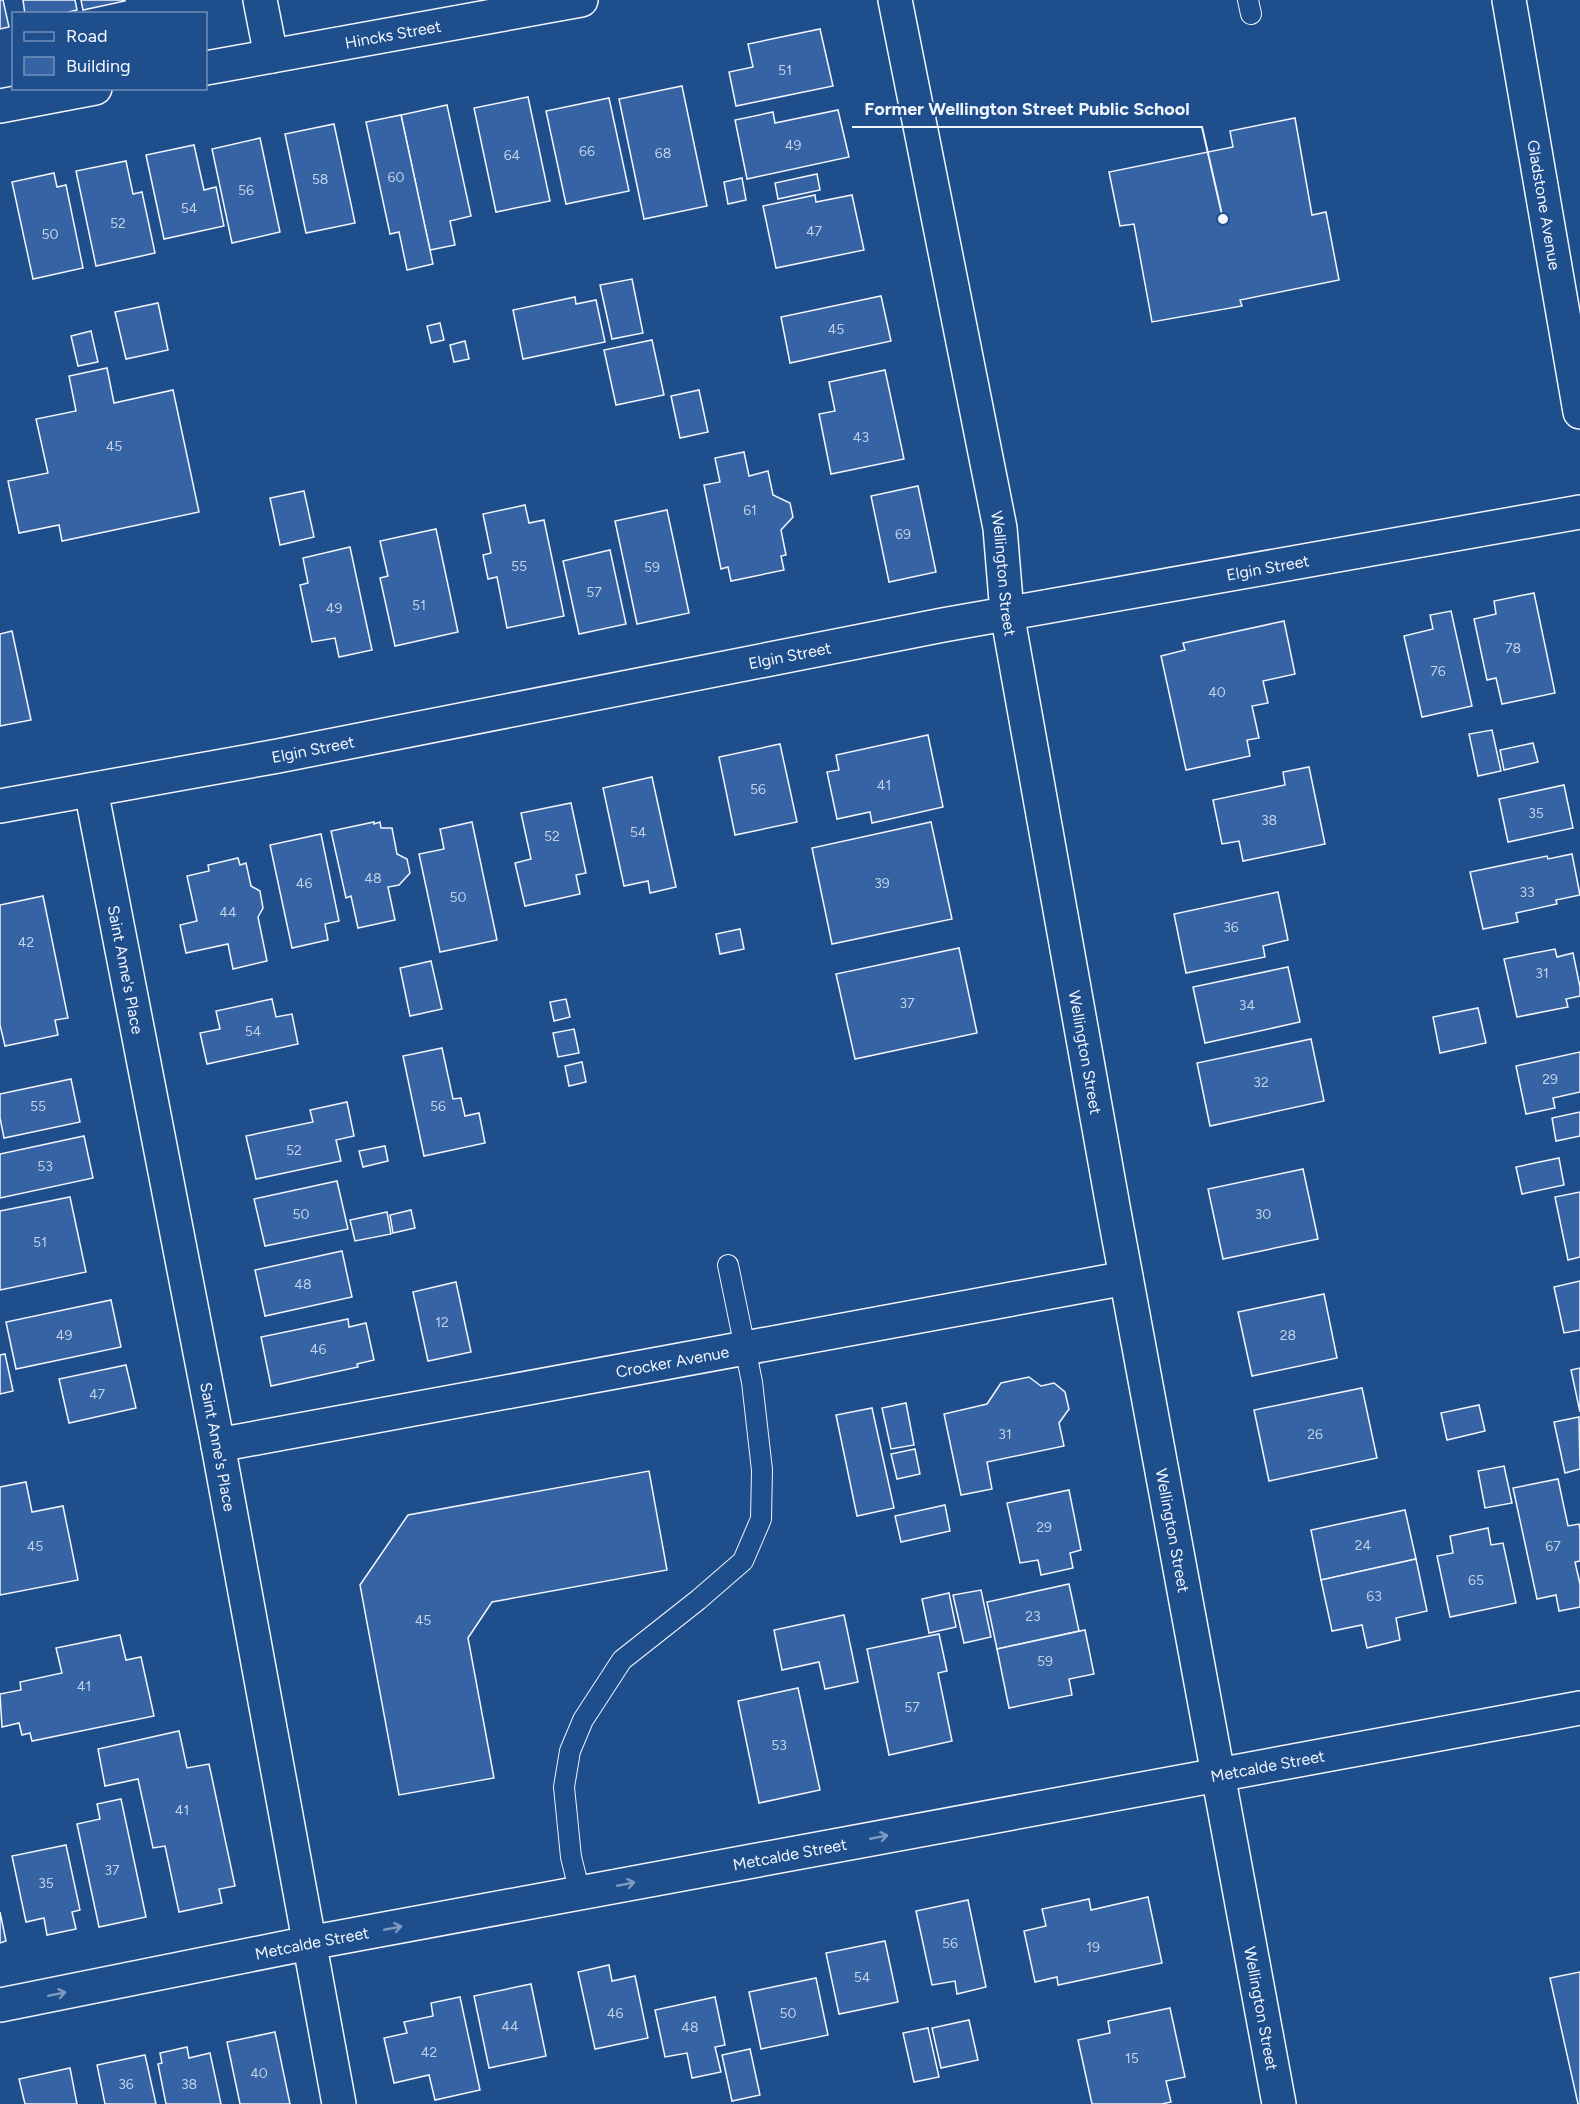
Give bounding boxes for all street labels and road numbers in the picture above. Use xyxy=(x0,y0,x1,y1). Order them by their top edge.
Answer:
street label: Hincks Street xyxy=(343,16,443,52)
street label: Gladstone Avenue xyxy=(1524,138,1565,272)
street label: Wellington Street xyxy=(987,509,1020,638)
street label: Elgin Street xyxy=(1225,551,1311,584)
street label: Elgin Street xyxy=(747,638,833,673)
street label: Elgin Street xyxy=(270,732,356,766)
street label: Saint Anne's Place xyxy=(104,903,148,1036)
street label: Wellington Street xyxy=(1065,989,1106,1116)
street label: Crocker Avenue xyxy=(614,1342,731,1381)
street label: Saint Anne's Place xyxy=(197,1381,240,1513)
street label: Wellington Street xyxy=(1152,1467,1194,1594)
street label: Metcalde Street xyxy=(1209,1746,1326,1786)
street label: Metcalde Street xyxy=(731,1834,848,1874)
street label: Metcalde Street xyxy=(253,1923,370,1963)
street label: Wellington Street xyxy=(1241,1945,1282,2072)

